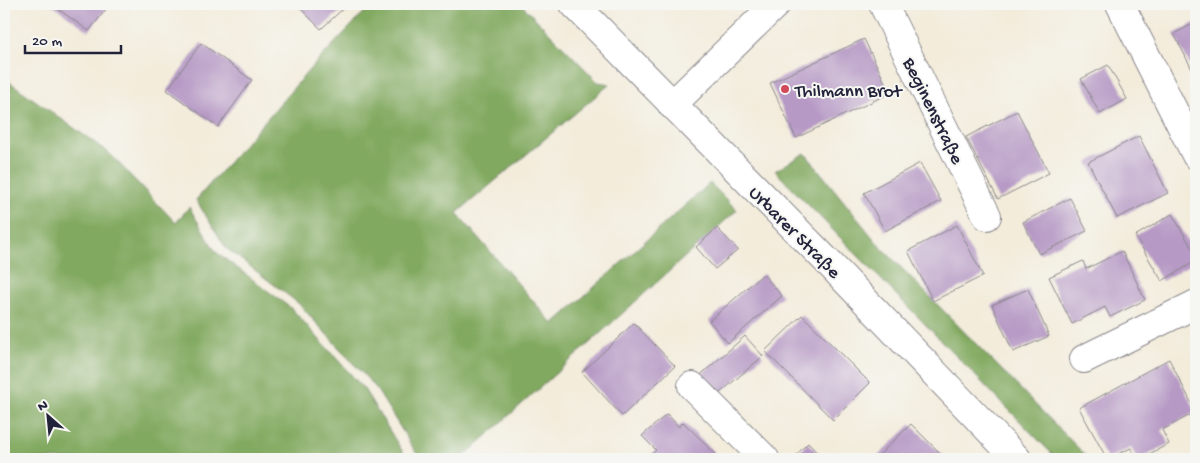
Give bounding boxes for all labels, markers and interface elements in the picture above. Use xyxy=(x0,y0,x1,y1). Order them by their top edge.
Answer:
scale bar xyxy=(25,22,121,54)
text: 20 m xyxy=(32,33,62,51)
street label: Beginenstraße xyxy=(896,54,968,169)
place label: Thilmann Brot xyxy=(794,81,904,104)
marker: Thilmann Brot xyxy=(779,83,791,95)
street label: Urbarer Straße xyxy=(743,182,845,285)
north arrow xyxy=(22,390,72,440)
text: N xyxy=(35,397,51,416)

